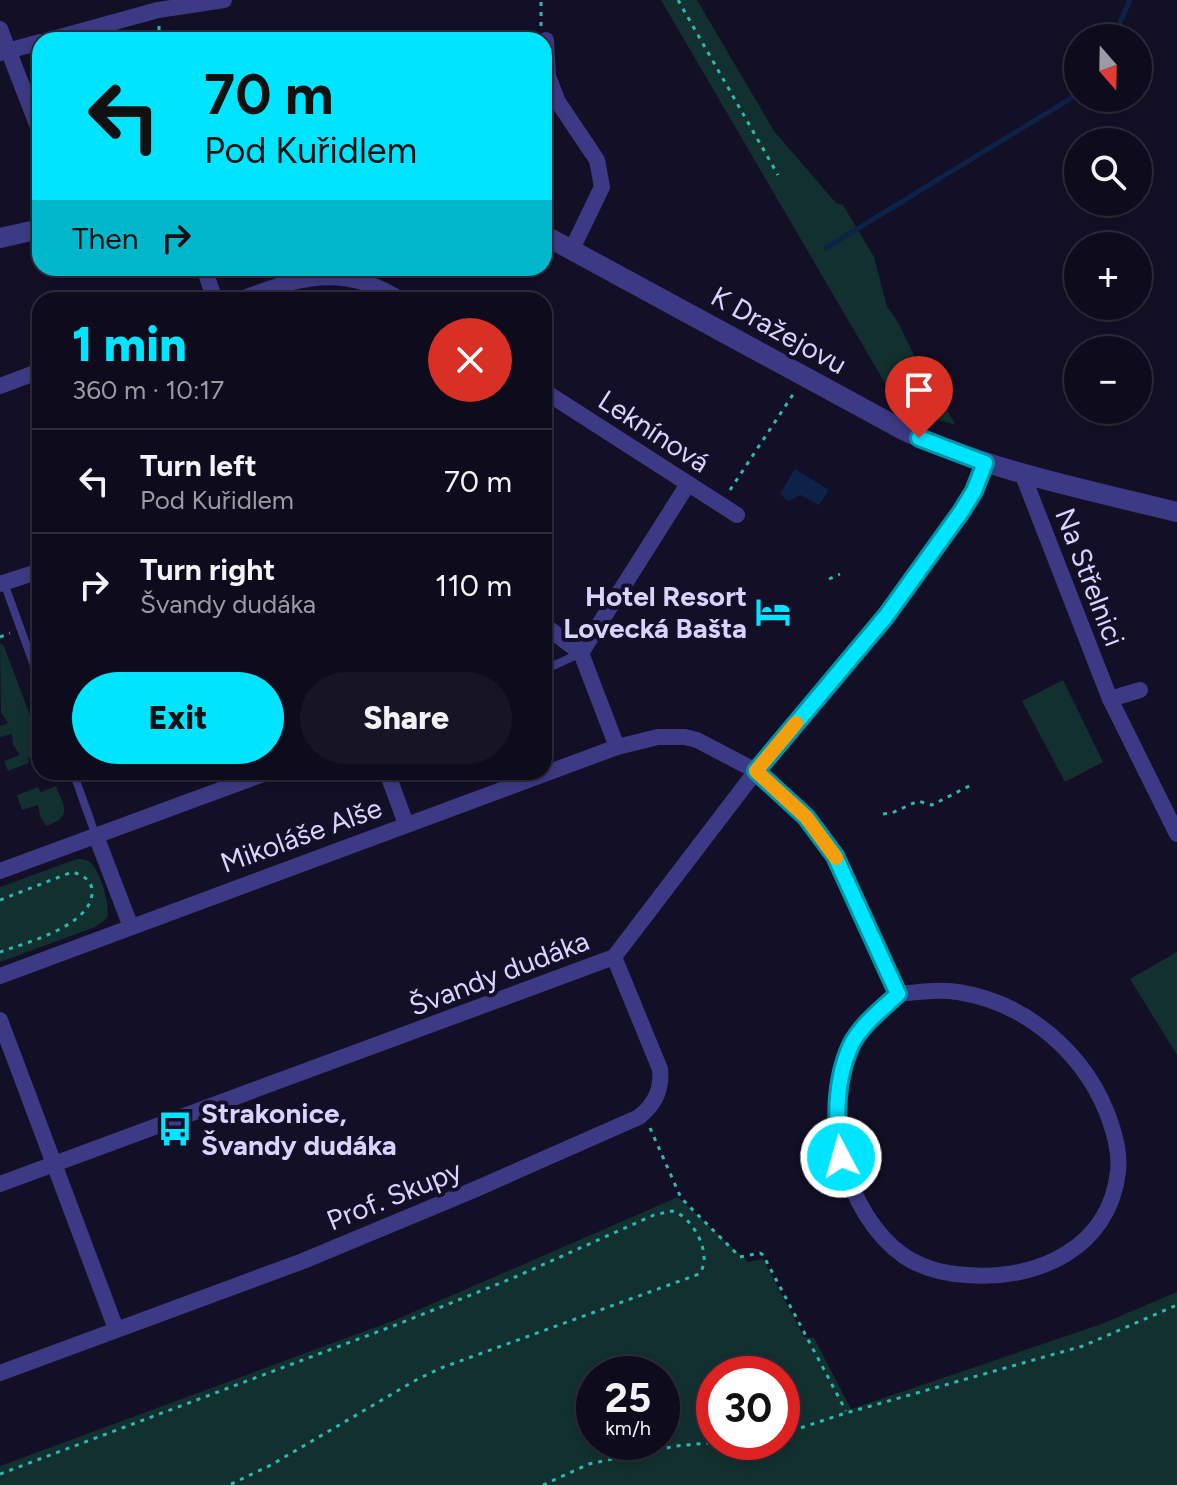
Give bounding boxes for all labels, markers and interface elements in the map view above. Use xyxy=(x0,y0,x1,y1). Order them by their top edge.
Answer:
north arrow xyxy=(1064,24,1152,112)
map controls xyxy=(1064,24,1152,424)
text: 70 m xyxy=(204,61,334,128)
icon: left xyxy=(72,64,176,168)
button: search xyxy=(1064,128,1152,216)
text: Pod Kuřidlem xyxy=(204,129,417,172)
icon: right xyxy=(154,216,198,260)
text: Then xyxy=(72,220,138,257)
button: + xyxy=(1064,232,1152,320)
street label: K Dražejovu xyxy=(705,279,853,381)
text: 1 min xyxy=(72,315,187,373)
button: close xyxy=(428,318,512,402)
button: − xyxy=(1064,336,1152,424)
pin xyxy=(885,356,953,438)
icon: arrive xyxy=(897,368,941,412)
text: 360 m · 10:17 xyxy=(72,374,224,406)
street label: Leknínová xyxy=(592,383,716,479)
text: Turn left xyxy=(140,447,257,484)
icon: left xyxy=(72,459,116,503)
text: 70 m xyxy=(444,463,512,500)
text: Pod Kuřidlem xyxy=(140,484,294,516)
street label: Na Střelnici xyxy=(1048,503,1132,651)
text: Turn right xyxy=(140,551,275,588)
icon: right xyxy=(72,563,116,607)
text: 110 m xyxy=(435,567,512,604)
place label: Hotel Resort Lovecká Bašta xyxy=(563,579,747,645)
text: Švandy dudáka xyxy=(140,588,316,620)
hotel icon: Hotel Resort Lovecká Bašta xyxy=(754,593,792,631)
button: Exit xyxy=(72,672,284,764)
button: Share xyxy=(300,672,512,764)
street label: Mikoláše Alše xyxy=(216,790,386,880)
street label: Švandy dudáka xyxy=(404,923,594,1023)
place label: Strakonice, Švandy dudáka xyxy=(201,1096,397,1162)
bus stop icon: Strakonice, Švandy dudáka xyxy=(156,1110,194,1148)
position arrow xyxy=(799,1115,883,1199)
street label: Prof. Skupy xyxy=(322,1153,467,1237)
speed limit sign: 30 xyxy=(696,1356,800,1460)
text: 25 xyxy=(605,1374,651,1422)
text: km/h xyxy=(605,1416,651,1440)

